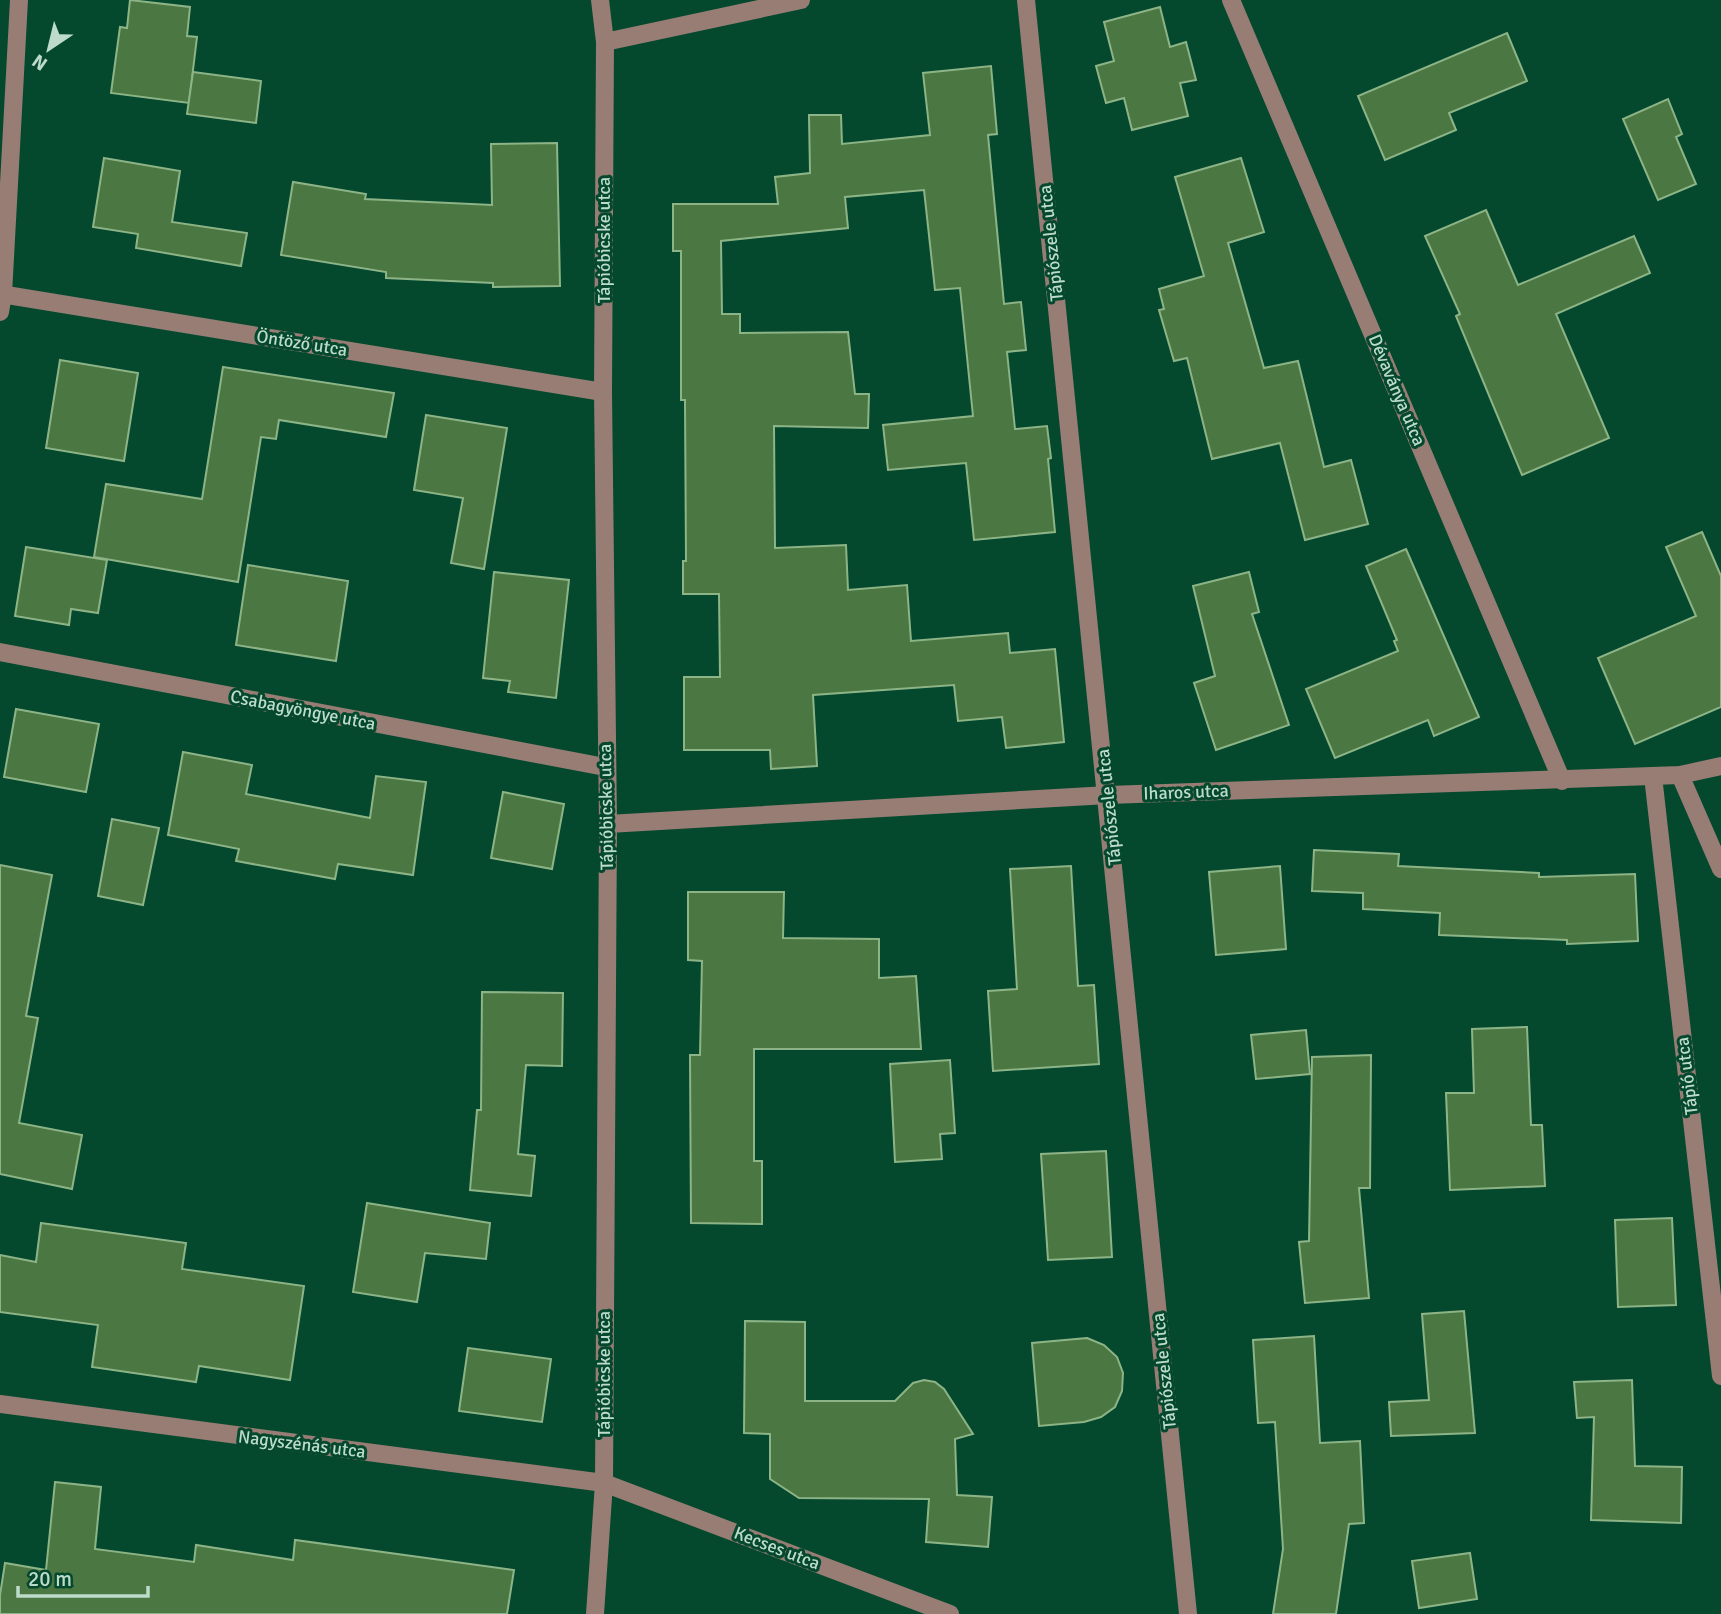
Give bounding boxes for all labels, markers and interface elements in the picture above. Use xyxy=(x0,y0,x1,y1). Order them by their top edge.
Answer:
north arrow xyxy=(14,14,84,84)
text: N xyxy=(28,48,52,76)
street label: Tápióbicske utca xyxy=(593,177,615,303)
street label: Tápiószele utca xyxy=(1034,184,1068,302)
street label: Öntöző utca xyxy=(255,325,349,361)
street label: Dévaványa utca xyxy=(1364,331,1430,449)
street label: Csabagyöngye utca xyxy=(228,685,378,735)
street label: Tápióbicske utca xyxy=(594,744,618,870)
street label: Tápiószele utca xyxy=(1092,748,1126,866)
street label: Iharos utca xyxy=(1143,780,1229,804)
street label: Tápió utca xyxy=(1671,1036,1703,1116)
street label: Tápióbicske utca xyxy=(593,1311,615,1437)
street label: Tápiószele utca xyxy=(1147,1312,1181,1430)
street label: Nagyszénás utca xyxy=(237,1425,367,1463)
street label: Kecses utca xyxy=(731,1522,823,1574)
scale bar xyxy=(18,1554,147,1598)
text: 20 m xyxy=(28,1566,72,1592)

